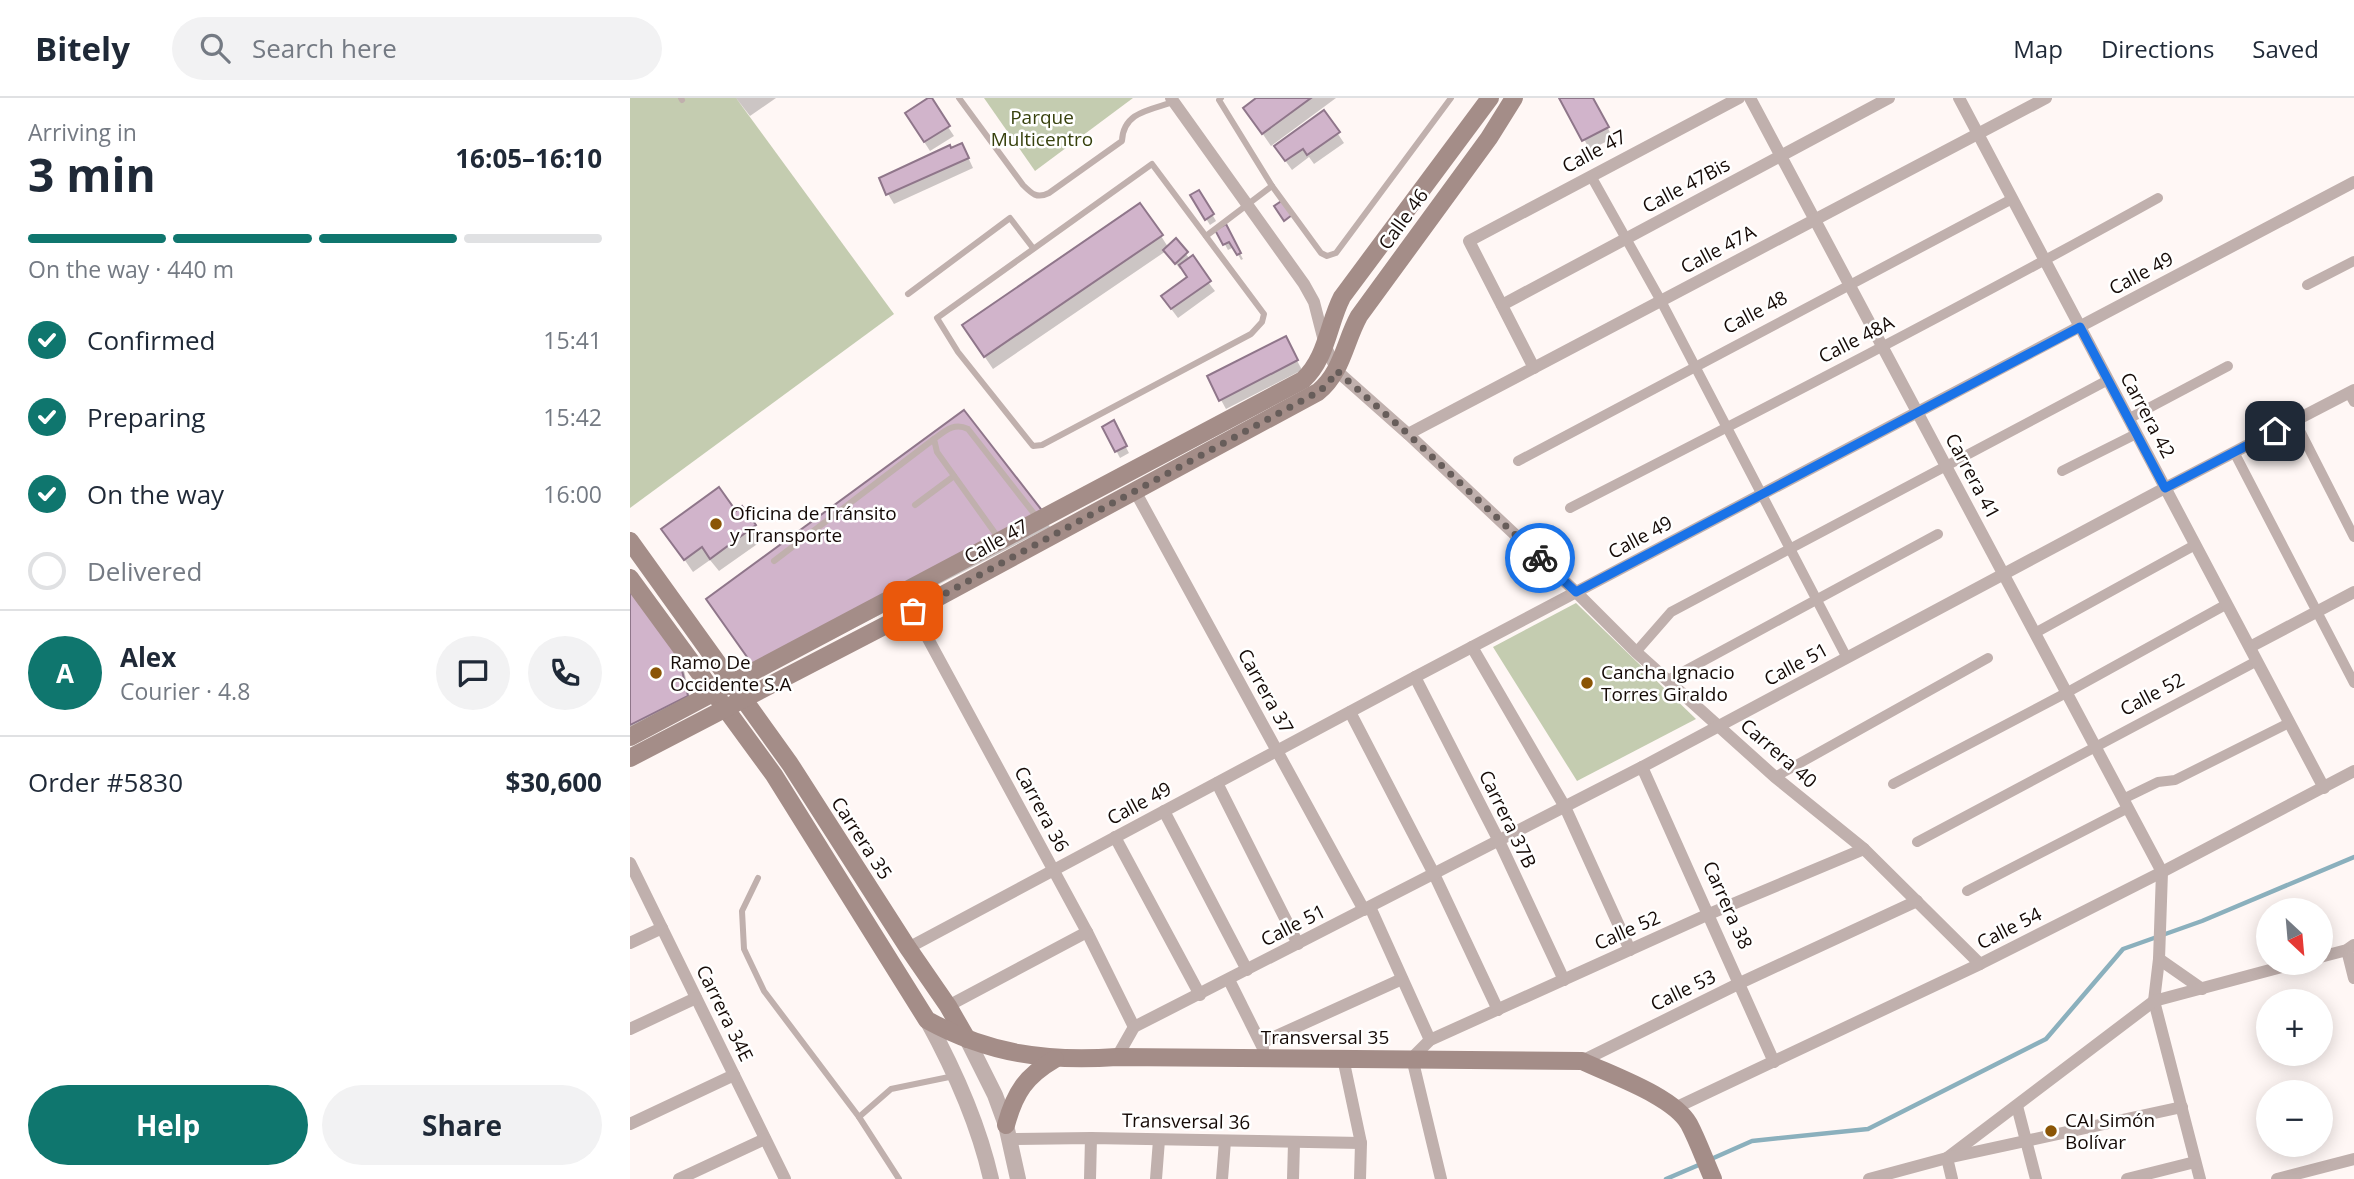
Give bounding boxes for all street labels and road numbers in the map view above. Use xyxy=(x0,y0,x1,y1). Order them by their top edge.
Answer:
street label: Calle 47 xyxy=(1557,123,1631,179)
street label: Calle 47Bis xyxy=(1638,151,1734,219)
street label: Calle 46 xyxy=(1372,183,1434,255)
street label: Calle 47A xyxy=(1676,218,1760,280)
street label: Calle 49 xyxy=(2104,245,2178,301)
street label: Calle 48 xyxy=(1718,284,1792,340)
street label: Calle 48A xyxy=(1814,309,1898,369)
street label: Carrera 42 xyxy=(2115,368,2181,462)
street label: Carrera 41 xyxy=(1940,429,2006,523)
street label: Calle 49 xyxy=(1603,509,1677,565)
street label: Calle 47 xyxy=(959,513,1033,569)
street label: Calle 51 xyxy=(1759,636,1833,692)
street label: Carrera 37 xyxy=(1232,644,1300,738)
street label: Calle 52 xyxy=(2115,666,2189,722)
street label: Carrera 40 xyxy=(1735,712,1823,794)
street label: Carrera 36 xyxy=(1009,762,1075,856)
street label: Carrera 37B xyxy=(1473,766,1543,872)
street label: Calle 49 xyxy=(1102,775,1176,831)
street label: Carrera 35 xyxy=(826,792,898,884)
street label: Carrera 38 xyxy=(1697,857,1759,953)
street label: Calle 51 xyxy=(1256,898,1330,952)
street label: Calle 54 xyxy=(1972,901,2046,955)
street label: Calle 52 xyxy=(1590,904,1664,956)
street label: Carrera 34E xyxy=(690,960,760,1066)
street label: Calle 53 xyxy=(1646,963,1720,1017)
street label: Transversal 35 xyxy=(1261,1024,1389,1050)
street label: Transversal 36 xyxy=(1122,1107,1250,1135)

